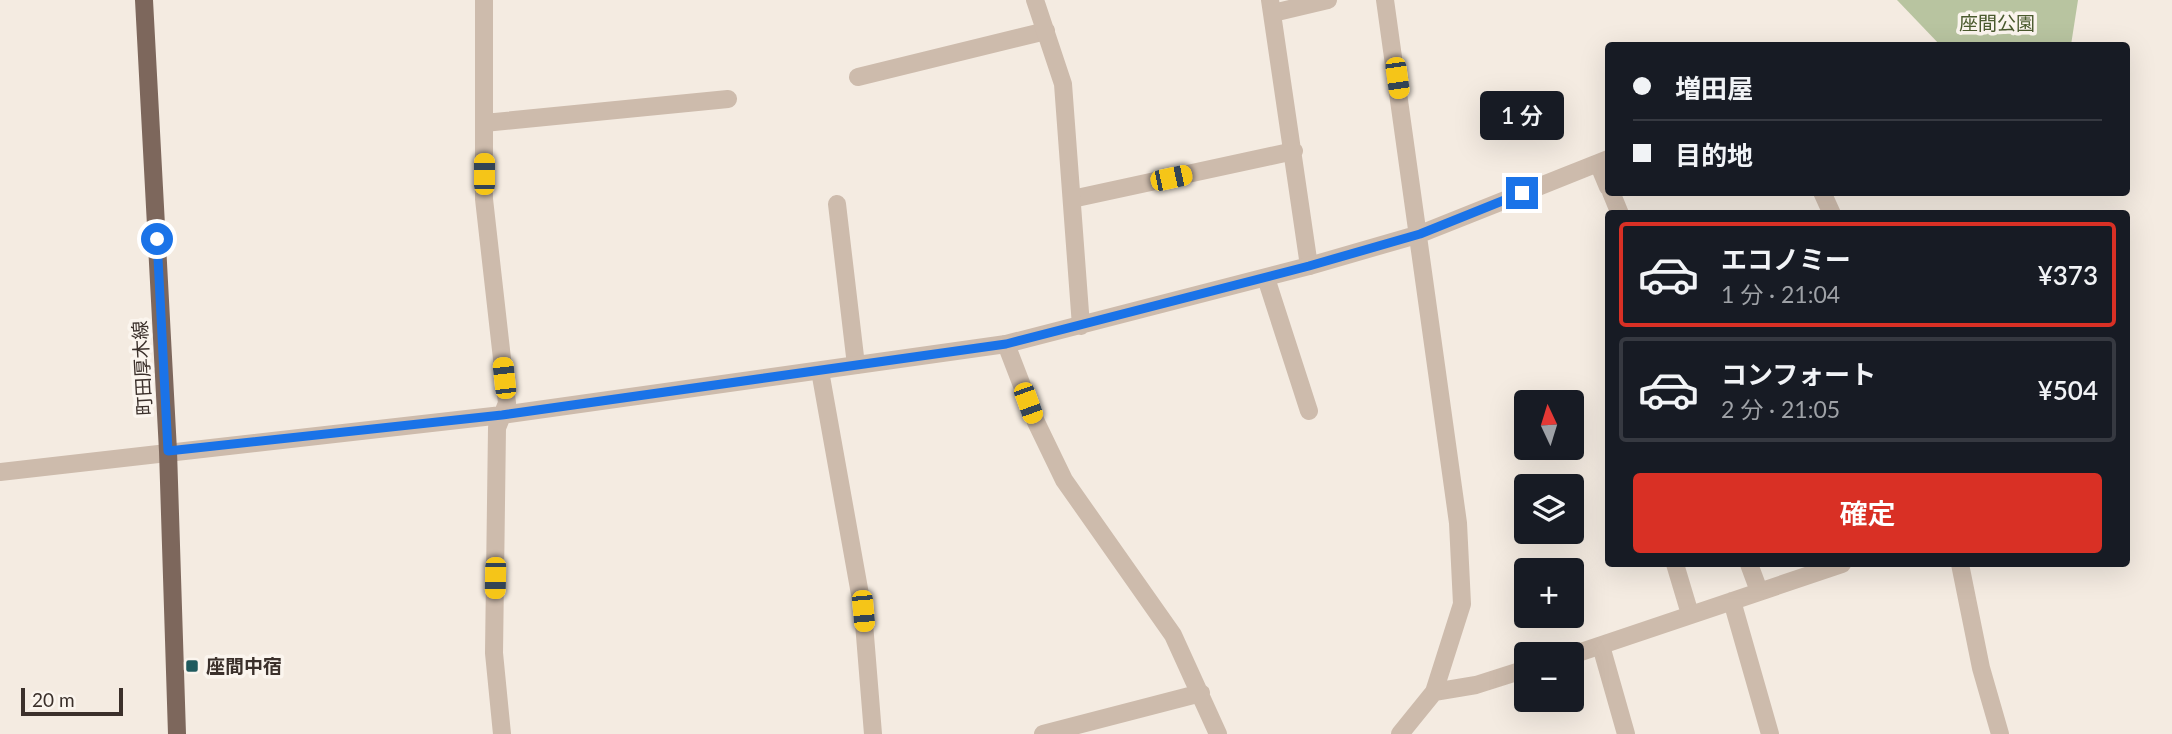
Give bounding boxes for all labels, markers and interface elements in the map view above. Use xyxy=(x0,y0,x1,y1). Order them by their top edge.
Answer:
park label: 座間公園 xyxy=(1959,11,2035,34)
car xyxy=(1384,56,1411,100)
text: 増田屋 xyxy=(1675,72,1753,104)
callout: 1 分 xyxy=(1480,92,1564,140)
text: 1 分 xyxy=(1501,101,1543,129)
text: 目的地 xyxy=(1675,139,1753,171)
car xyxy=(474,153,495,195)
car xyxy=(1149,163,1194,193)
route end xyxy=(1506,177,1538,209)
route start xyxy=(141,223,173,255)
icon: car xyxy=(1637,243,1700,306)
text: エコノミー xyxy=(1721,243,1851,275)
text: ¥373 xyxy=(2038,259,2098,291)
text: 1 分 · 21:04 xyxy=(1721,280,1840,308)
street label: 町田厚木線 xyxy=(128,320,155,416)
car xyxy=(492,356,517,400)
icon: car xyxy=(1637,358,1700,421)
text: コンフォート xyxy=(1721,358,1876,390)
text: ¥504 xyxy=(2038,374,2098,406)
car xyxy=(1011,380,1046,426)
north arrow xyxy=(1514,390,1584,460)
map controls xyxy=(1514,390,1584,712)
text: 2 分 · 21:05 xyxy=(1721,395,1840,423)
button: 確定 xyxy=(1633,473,2102,553)
button: layers xyxy=(1514,474,1584,544)
car xyxy=(485,557,506,599)
button: + xyxy=(1514,558,1584,628)
car xyxy=(851,589,876,633)
button: − xyxy=(1514,642,1584,712)
place label: 座間中宿 xyxy=(206,654,282,677)
marker: 座間中宿 xyxy=(184,658,200,674)
scale bar xyxy=(21,685,122,717)
text: 20 m xyxy=(32,688,75,711)

